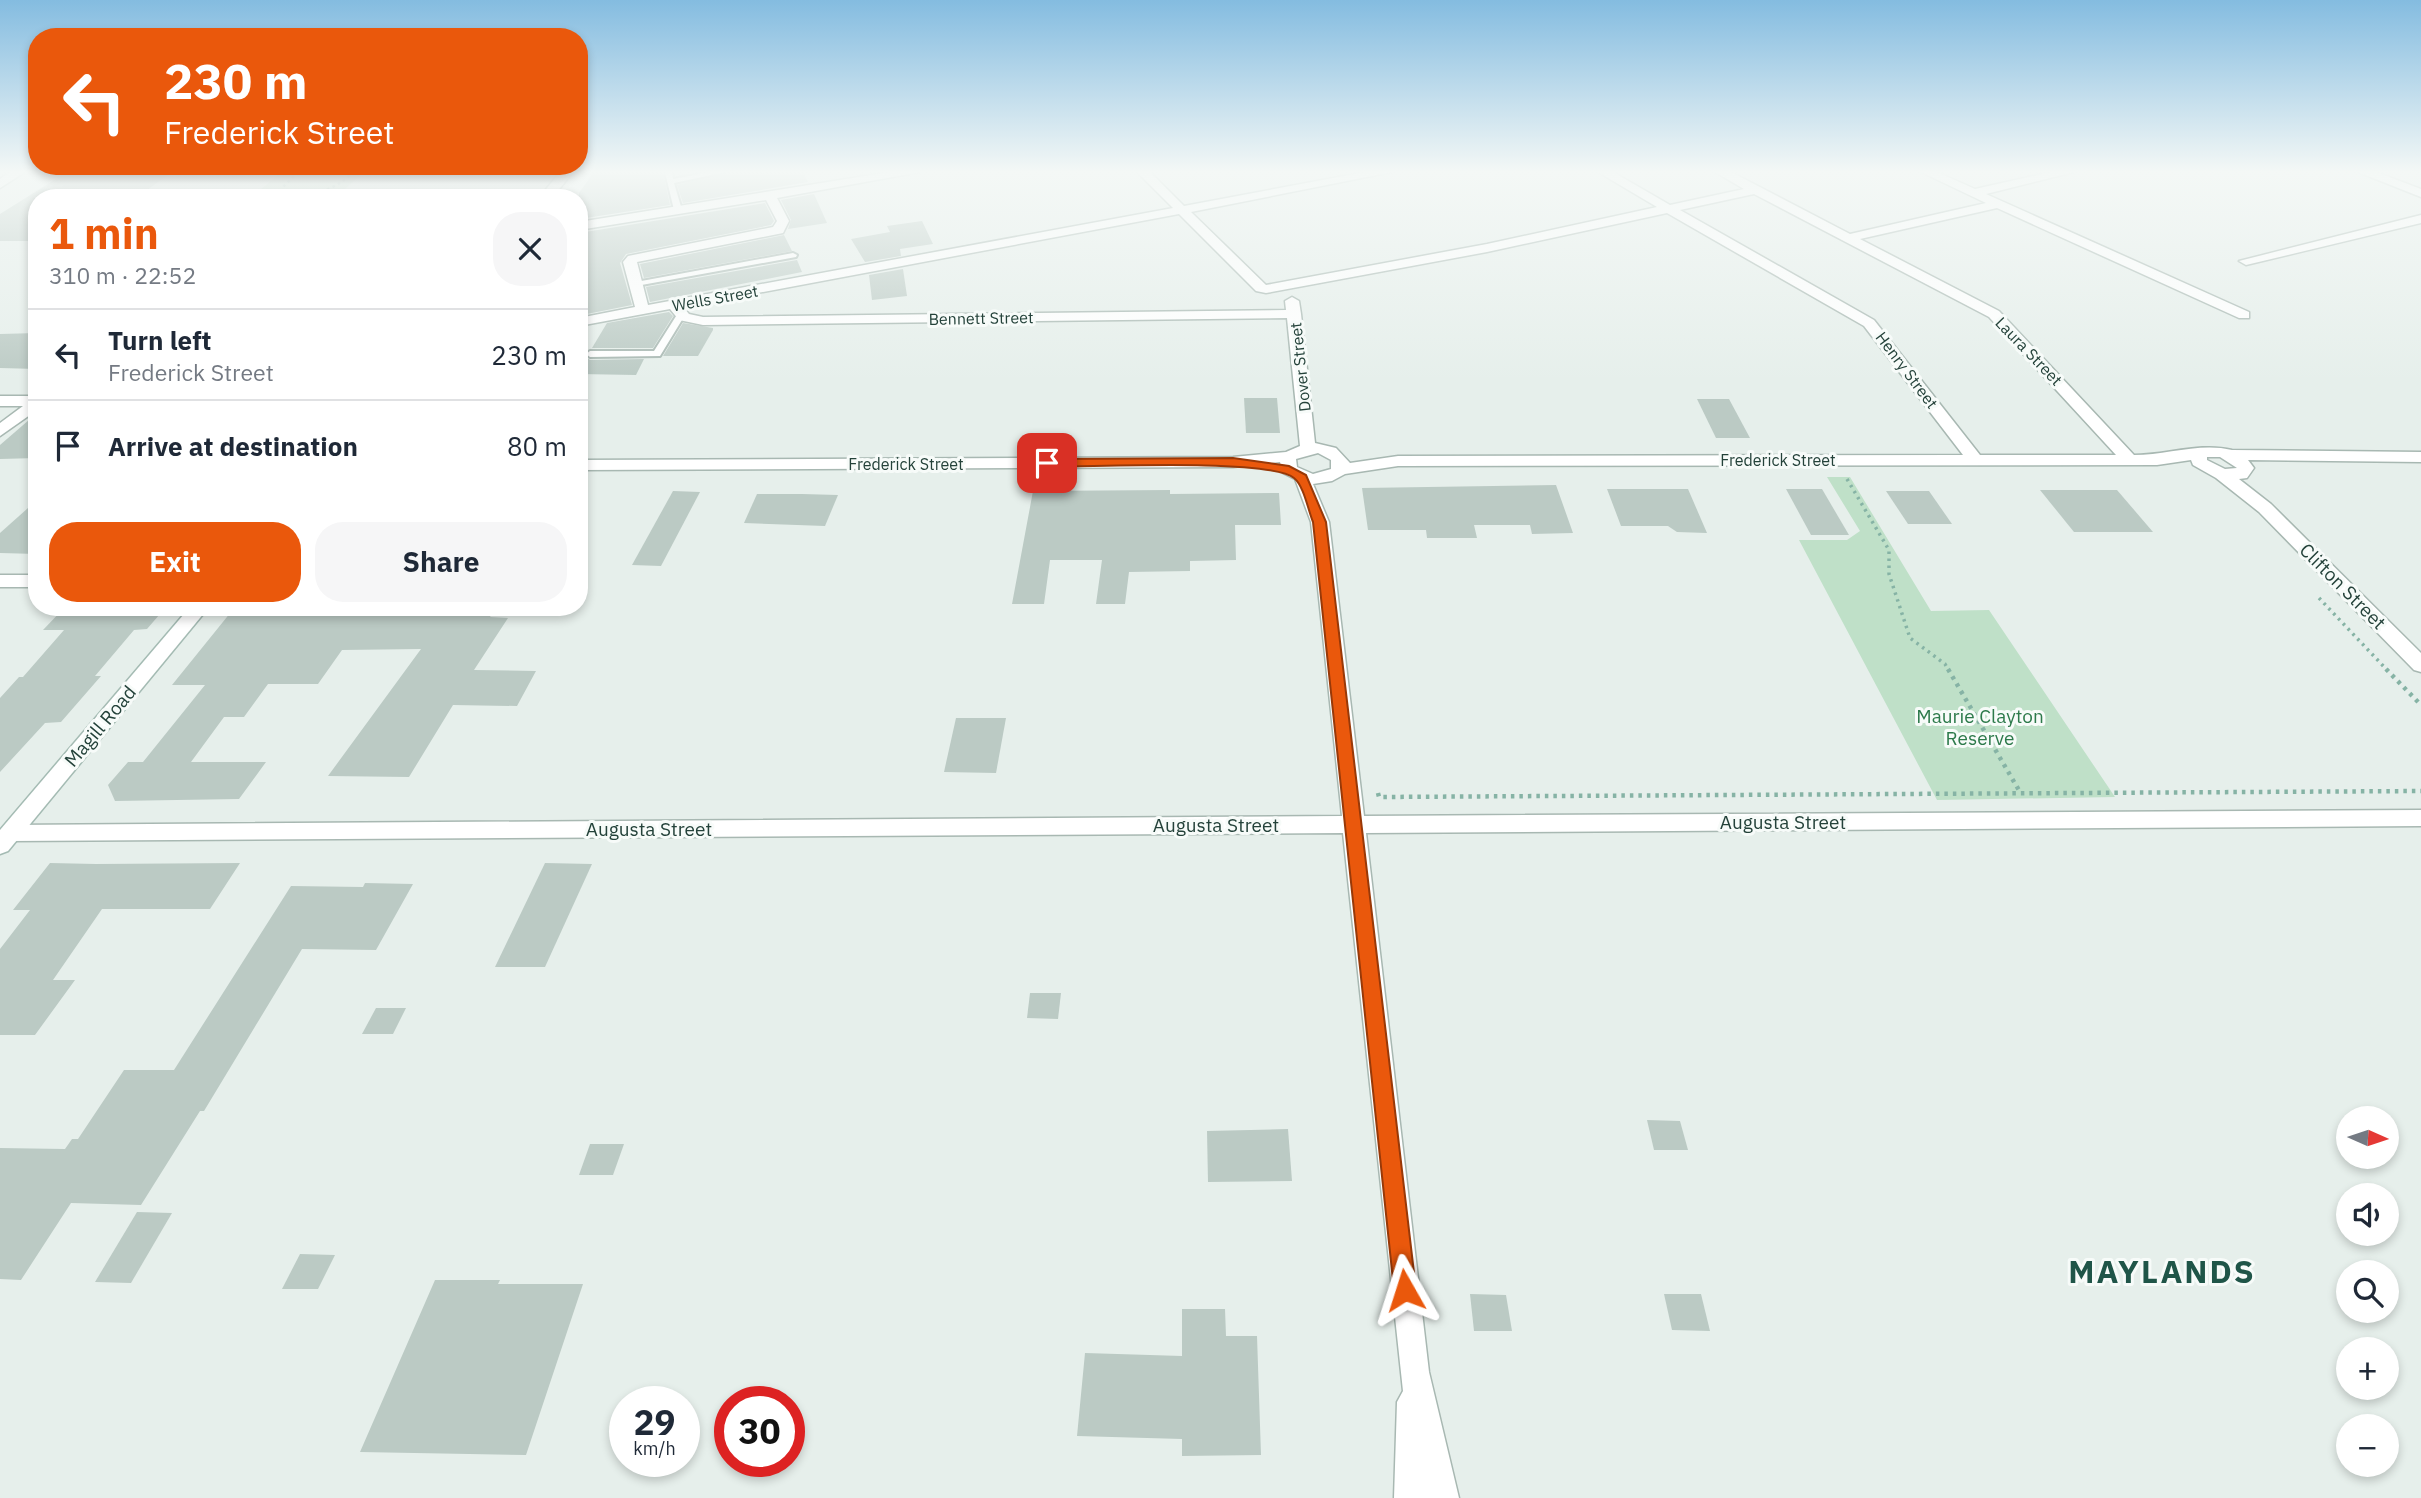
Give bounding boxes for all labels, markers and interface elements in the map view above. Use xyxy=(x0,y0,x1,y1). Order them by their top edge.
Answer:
text: 230 m xyxy=(164,49,308,112)
icon: left xyxy=(49,56,140,147)
text: Frederick Street xyxy=(164,111,395,153)
text: 1 min xyxy=(49,206,159,261)
button: close xyxy=(493,212,567,286)
text: 310 m · 22:52 xyxy=(49,260,196,290)
street label: Wells Street xyxy=(670,281,760,315)
street label: Bennett Street xyxy=(928,307,1034,329)
street label: Laura Street xyxy=(1991,313,2067,389)
street label: Dover Street xyxy=(1285,321,1315,413)
text: Turn left xyxy=(108,323,211,357)
street label: Henry Street xyxy=(1872,328,1942,412)
icon: left xyxy=(49,336,87,374)
text: 230 m xyxy=(491,338,567,372)
text: Frederick Street xyxy=(108,357,274,387)
icon: arrive xyxy=(49,427,87,465)
text: Arrive at destination xyxy=(108,429,358,463)
text: 80 m xyxy=(507,429,567,463)
pin xyxy=(1017,433,1077,493)
icon: arrive xyxy=(1028,444,1066,482)
street label: Frederick Street xyxy=(1720,450,1836,470)
street label: Frederick Street xyxy=(848,454,964,474)
button: Exit xyxy=(49,522,301,602)
button: Share xyxy=(315,522,567,602)
street label: Clifton Street xyxy=(2295,538,2391,634)
street label: Magill Road xyxy=(59,680,141,772)
park label: Maurie Clayton Reserve xyxy=(1916,704,2044,750)
street label: Augusta Street xyxy=(1720,810,1846,834)
street label: Augusta Street xyxy=(1153,813,1279,837)
street label: Augusta Street xyxy=(586,817,712,841)
north arrow xyxy=(2336,1106,2399,1169)
map controls xyxy=(2336,1106,2399,1477)
button: sound xyxy=(2336,1183,2399,1246)
district label: MAYLANDS xyxy=(2068,1250,2256,1292)
position arrow xyxy=(1368,1253,1442,1327)
button: search xyxy=(2336,1260,2399,1323)
button: + xyxy=(2336,1337,2399,1400)
speed limit sign: 30 xyxy=(714,1386,805,1477)
text: 29 xyxy=(633,1399,676,1445)
button: − xyxy=(2336,1414,2399,1477)
text: km/h xyxy=(633,1437,676,1460)

